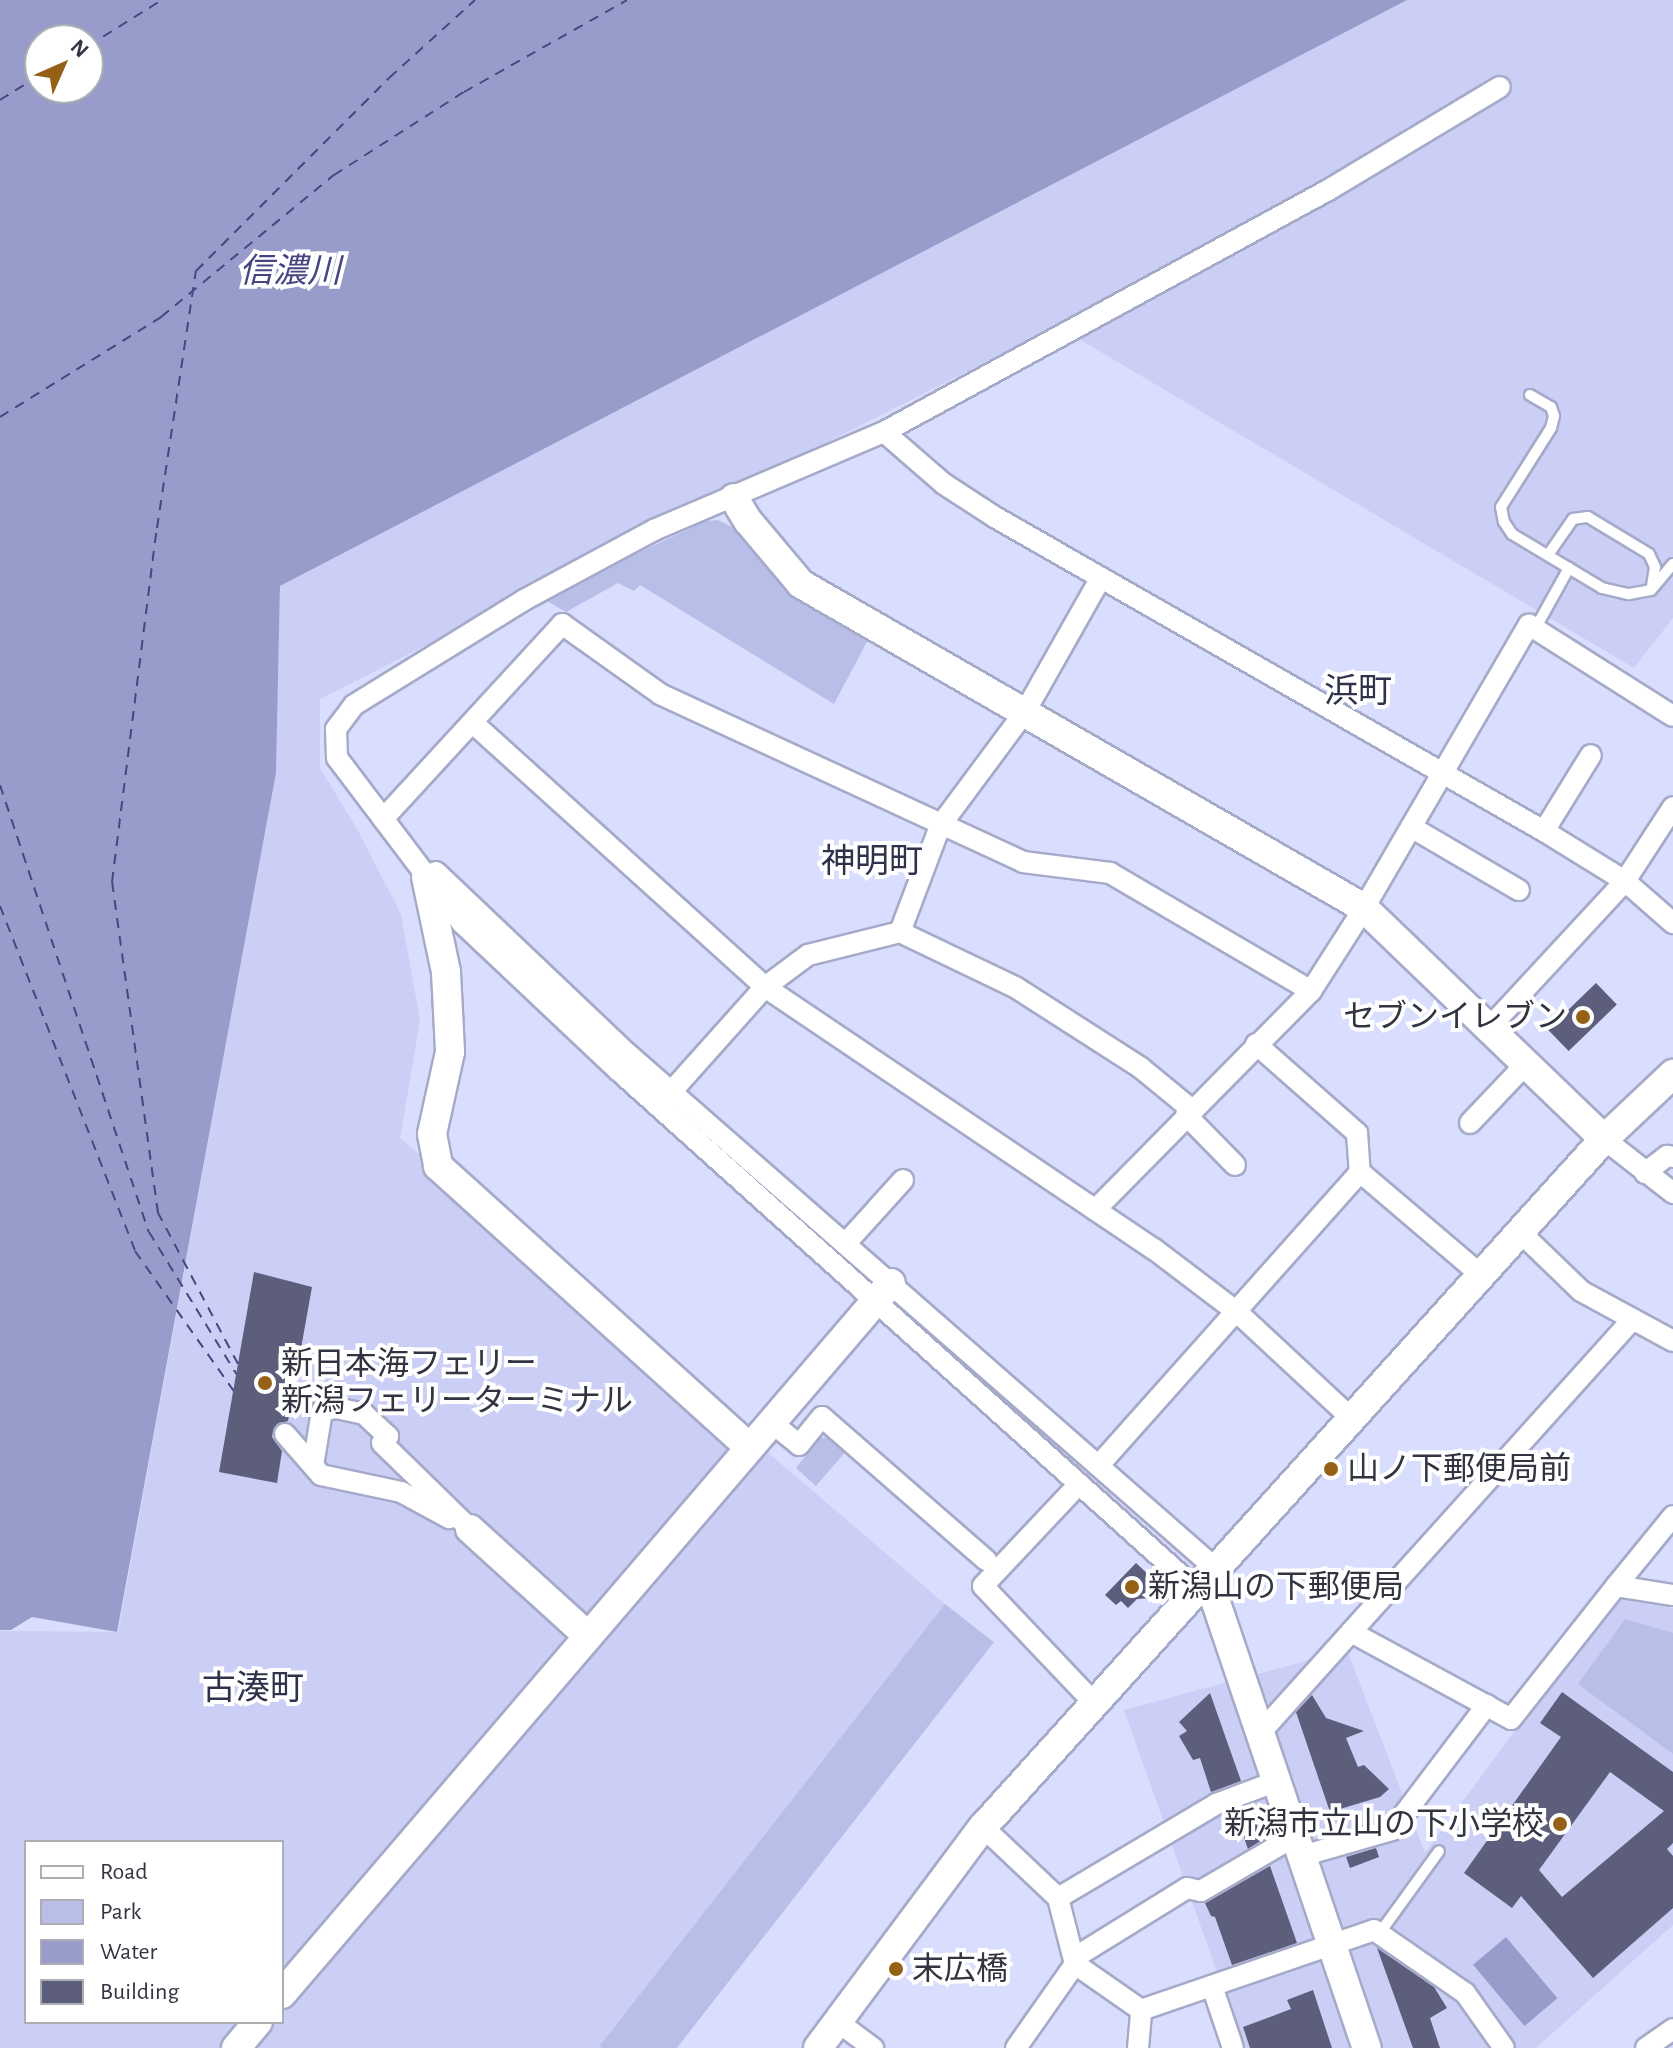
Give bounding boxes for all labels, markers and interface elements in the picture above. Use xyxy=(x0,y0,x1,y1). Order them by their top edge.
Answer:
north arrow xyxy=(24,24,104,104)
text: N xyxy=(66,35,93,62)
water label: 信濃川 xyxy=(239,253,341,293)
district label: 浜町 xyxy=(1324,673,1392,713)
district label: 神明町 xyxy=(821,843,923,883)
place label: セブンイレブン xyxy=(1343,998,1567,1036)
marker: セブンイレブン xyxy=(1574,1008,1592,1026)
place label: 新日本海フェリー 新潟フェリーターミナル xyxy=(281,1346,633,1421)
marker: 新日本海フェリー 新潟フェリーターミナル xyxy=(256,1374,274,1392)
place label: 山ノ下郵便局前 xyxy=(1347,1450,1571,1488)
marker: 山ノ下郵便局前 xyxy=(1322,1460,1340,1478)
place label: 新潟山の下郵便局 xyxy=(1148,1568,1404,1606)
marker: 新潟山の下郵便局 xyxy=(1123,1578,1141,1596)
district label: 古湊町 xyxy=(202,1670,304,1710)
place label: 新潟市立山の下小学校 xyxy=(1224,1805,1544,1843)
marker: 新潟市立山の下小学校 xyxy=(1551,1815,1569,1833)
legend xyxy=(24,1840,284,2024)
text: Road xyxy=(100,1860,148,1884)
text: Park xyxy=(100,1900,141,1924)
text: Water xyxy=(100,1940,157,1964)
place label: 末広橋 xyxy=(912,1950,1008,1988)
marker: 末広橋 xyxy=(887,1960,905,1978)
text: Building xyxy=(100,1980,179,2004)

